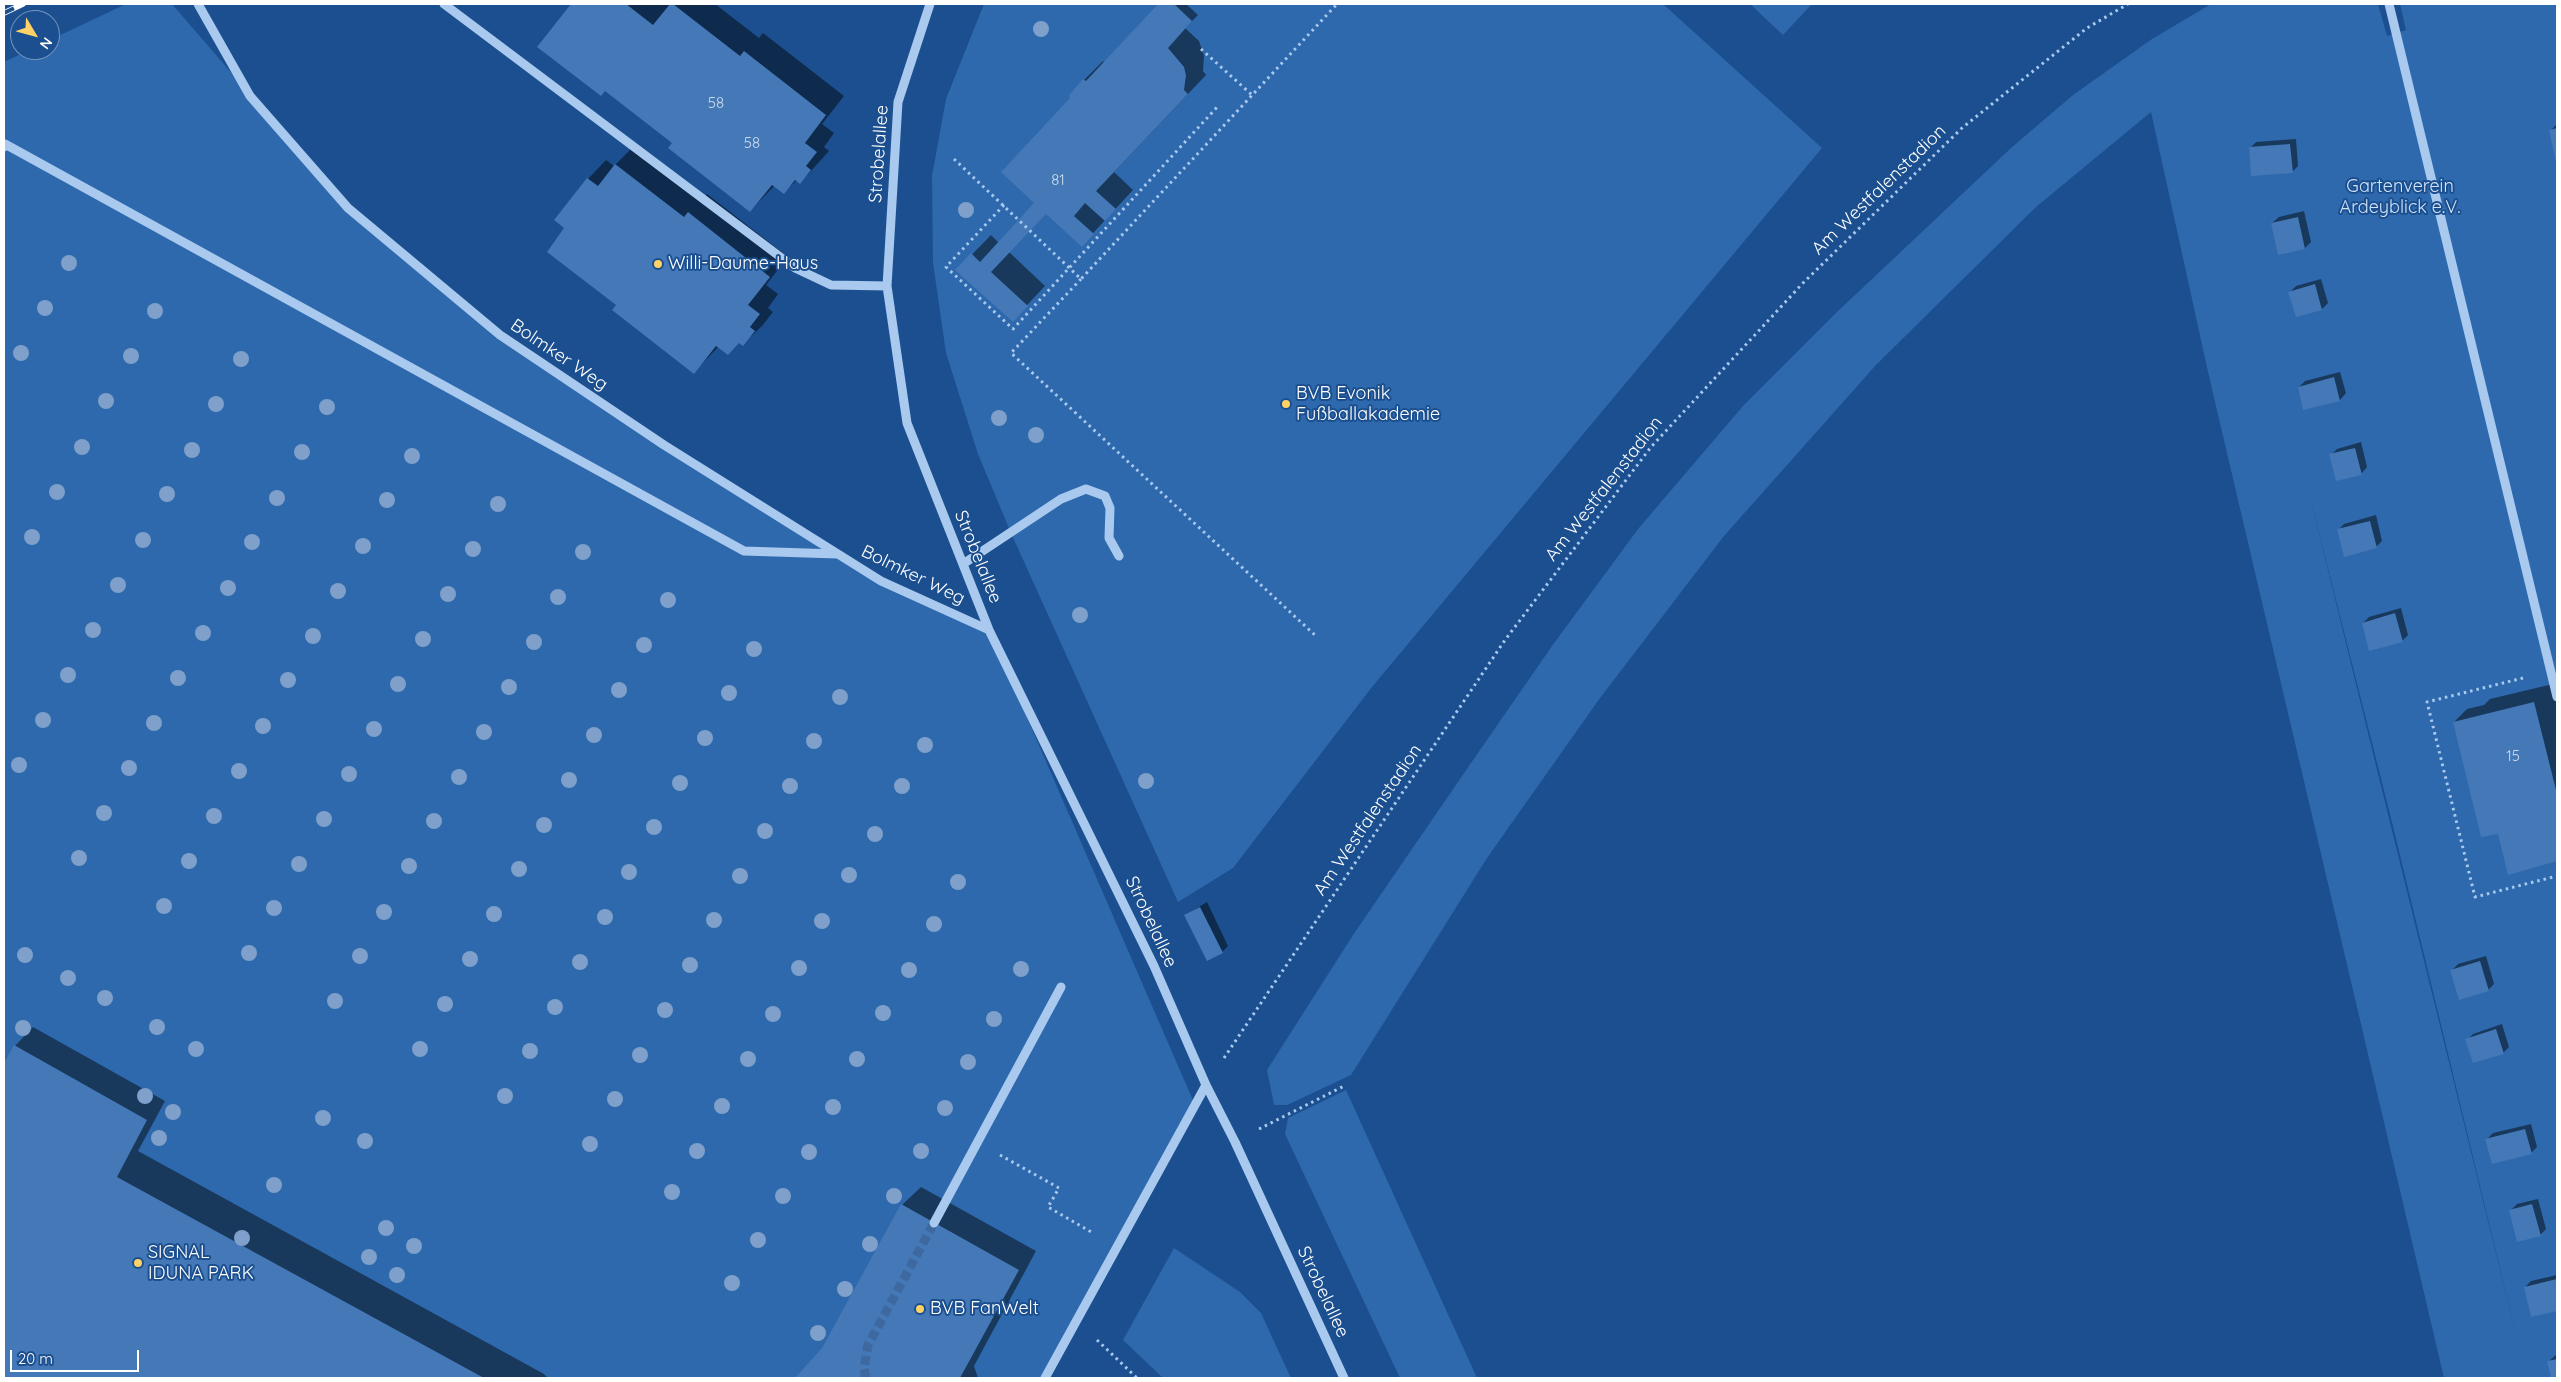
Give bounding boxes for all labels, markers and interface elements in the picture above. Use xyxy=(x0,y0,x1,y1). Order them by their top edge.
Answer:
north arrow xyxy=(10,10,60,60)
text: N xyxy=(36,34,56,53)
house number: 58 xyxy=(708,94,724,112)
street label: Strobelallee xyxy=(865,104,893,204)
street label: Am Westfalenstadion xyxy=(1808,120,1950,260)
house number: 58 xyxy=(744,134,760,152)
house number: 81 xyxy=(1051,171,1065,189)
park label: Gartenverein Ardeyblick e.V. xyxy=(2340,176,2460,218)
place label: Willi-Daume-Haus xyxy=(668,253,818,275)
marker: Willi-Daume-Haus xyxy=(652,258,664,270)
street label: Bolmker Weg xyxy=(506,315,612,395)
place label: BVB Evonik Fußballakademie xyxy=(1296,383,1440,426)
marker: BVB Evonik Fußballakademie xyxy=(1280,398,1292,410)
street label: Am Westfalenstadion xyxy=(1541,412,1667,566)
street label: Strobelallee xyxy=(950,507,1006,607)
street label: Bolmker Weg xyxy=(858,541,968,609)
street label: Am Westfalenstadion xyxy=(1309,740,1427,900)
house number: 15 xyxy=(2506,747,2520,765)
street label: Strobelallee xyxy=(1120,873,1182,971)
place label: SIGNAL IDUNA PARK xyxy=(148,1242,254,1284)
street label: Strobelallee xyxy=(1292,1243,1354,1341)
marker: SIGNAL IDUNA PARK xyxy=(132,1257,144,1269)
place label: BVB FanWelt xyxy=(930,1298,1039,1320)
marker: BVB FanWelt xyxy=(914,1303,926,1315)
scale bar xyxy=(12,1340,141,1372)
text: 20 m xyxy=(18,1349,53,1368)

